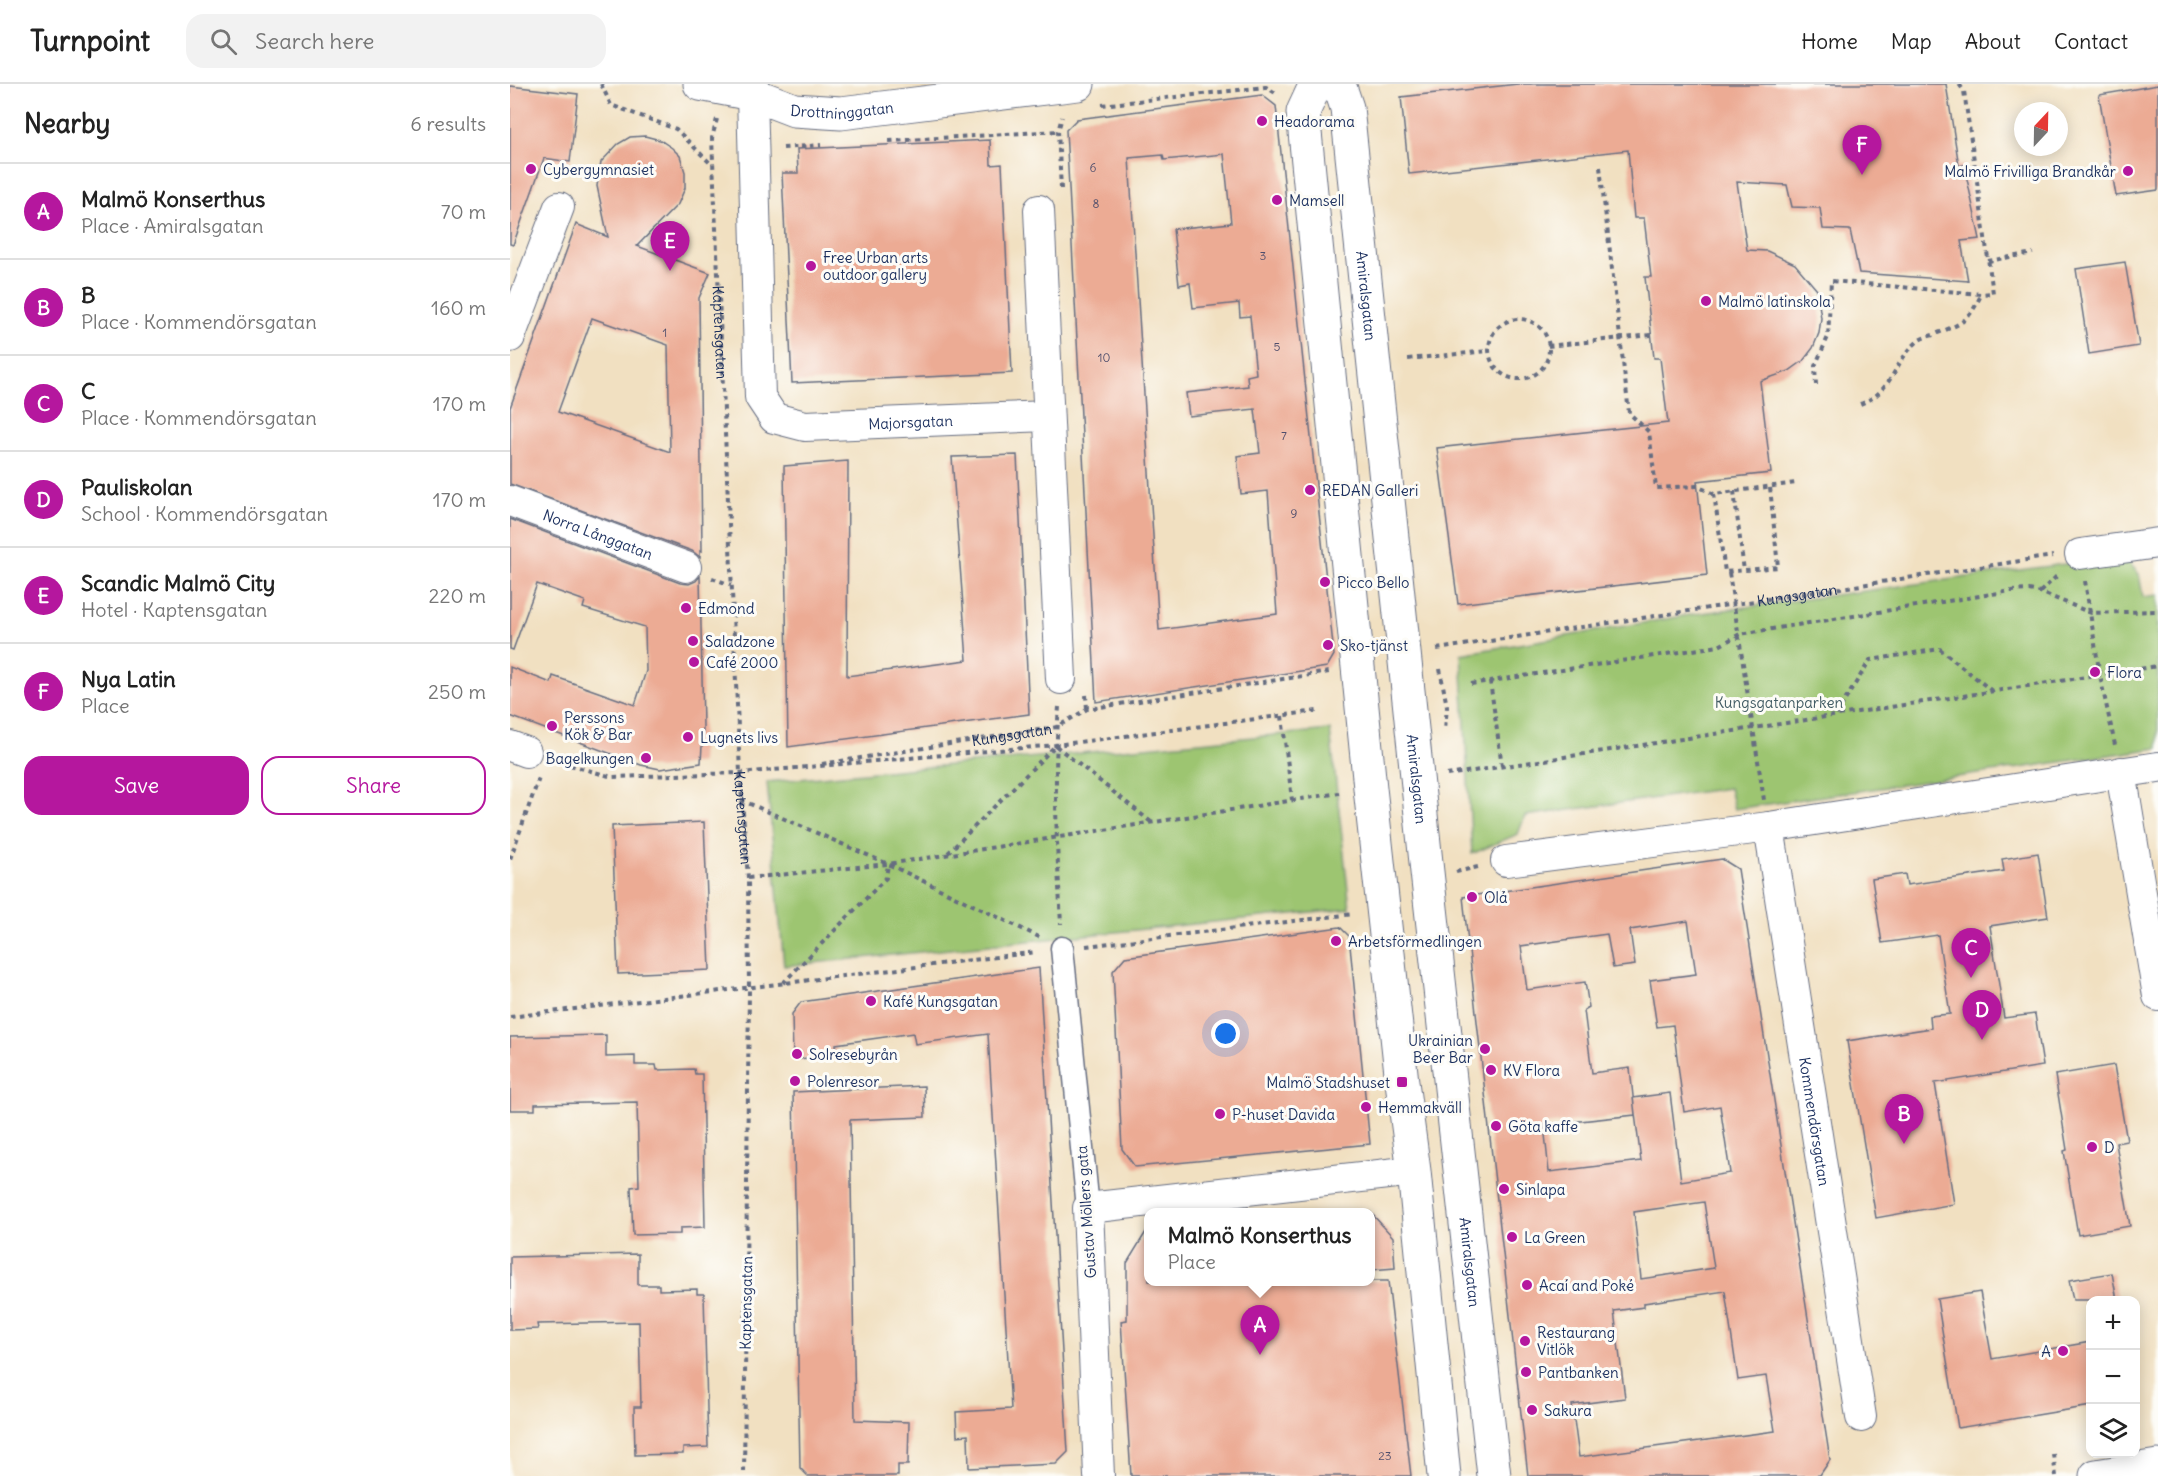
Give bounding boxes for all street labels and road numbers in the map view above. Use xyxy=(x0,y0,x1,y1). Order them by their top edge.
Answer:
street label: Drottninggatan xyxy=(790,97,895,123)
street label: Amiralsgatan xyxy=(1353,250,1381,342)
street label: Kaptensgatan xyxy=(709,285,732,380)
street label: Majorsgatan xyxy=(868,410,954,433)
street label: Norra Långgatan xyxy=(540,505,656,563)
street label: Kungsgatan xyxy=(1755,579,1839,610)
street label: Kungsgatan xyxy=(970,718,1053,750)
street label: Amiralsgatan xyxy=(1403,733,1431,825)
street label: Kaptensgatan xyxy=(730,770,756,865)
street label: Kommendörsgatan xyxy=(1796,1056,1834,1188)
street label: Gustav Möllers gata xyxy=(1072,1144,1100,1279)
street label: Amiralsgatan xyxy=(1456,1216,1485,1308)
street label: Kaptensgatan xyxy=(736,1256,756,1350)

